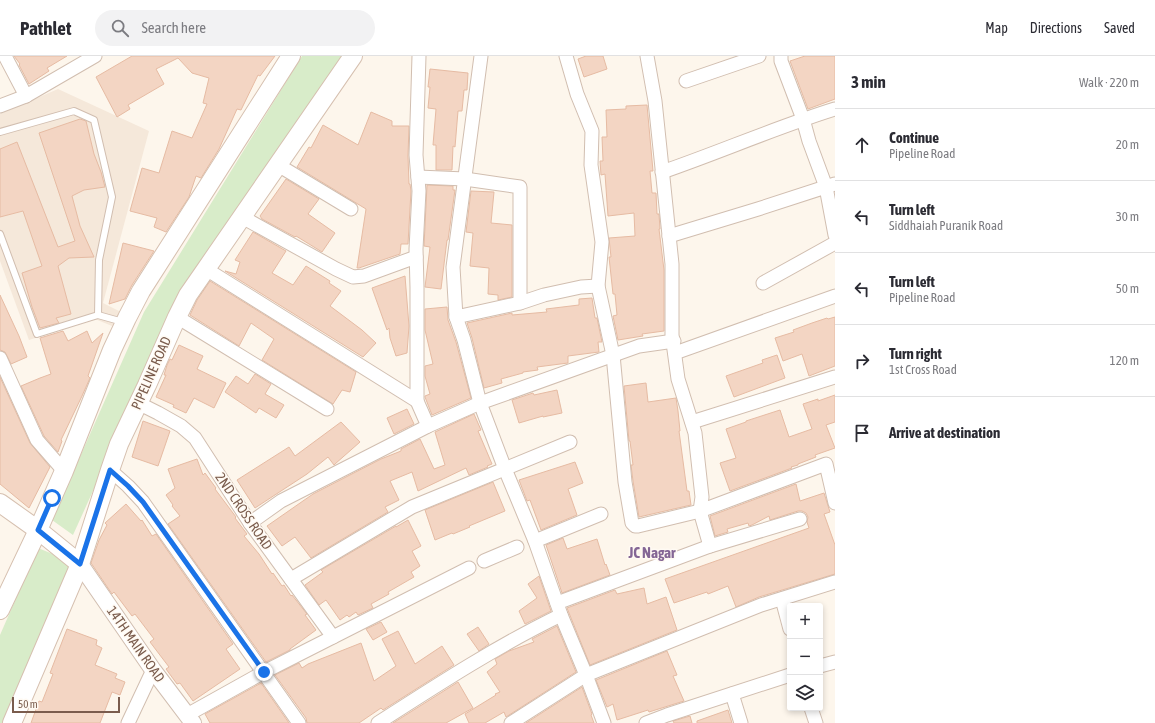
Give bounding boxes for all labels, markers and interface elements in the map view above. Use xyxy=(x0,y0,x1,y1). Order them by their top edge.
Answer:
search box xyxy=(95,10,375,46)
text: Pathlet xyxy=(20,17,71,39)
icon: search xyxy=(109,17,131,39)
text: Search here xyxy=(141,19,206,36)
text: Map xyxy=(985,20,1008,36)
text: Directions xyxy=(1030,20,1082,36)
text: Saved xyxy=(1104,20,1135,36)
text: 3 min xyxy=(851,72,886,92)
text: Walk · 220 m xyxy=(1079,75,1139,90)
text: Continue xyxy=(889,129,939,146)
icon: ahead xyxy=(851,134,873,156)
text: 20 m xyxy=(1116,137,1139,152)
text: Pipeline Road xyxy=(889,146,955,161)
text: Turn left xyxy=(889,201,935,218)
icon: left xyxy=(851,206,873,228)
text: 30 m xyxy=(1116,209,1139,224)
text: Siddhaiah Puranik Road xyxy=(889,218,1003,233)
text: Turn left xyxy=(889,273,935,290)
icon: left xyxy=(851,278,873,300)
text: 50 m xyxy=(1116,281,1139,296)
text: Pipeline Road xyxy=(889,290,955,305)
street label: PIPELINE ROAD xyxy=(128,334,174,412)
text: Turn right xyxy=(889,345,942,362)
icon: right xyxy=(851,350,873,372)
text: 120 m xyxy=(1110,353,1139,368)
text: 1st Cross Road xyxy=(889,362,957,377)
icon: arrive xyxy=(851,422,873,444)
text: Arrive at destination xyxy=(889,424,1000,441)
street label: 2ND CROSS ROAD xyxy=(212,469,276,553)
route start xyxy=(43,489,61,507)
district label: JC Nagar xyxy=(628,544,676,561)
street label: 14TH MAIN ROAD xyxy=(104,603,168,685)
map controls xyxy=(787,603,823,711)
button: + xyxy=(787,603,823,639)
button: − xyxy=(787,639,823,675)
route end xyxy=(255,663,273,681)
button: layers xyxy=(787,675,823,711)
scale bar xyxy=(12,695,120,714)
text: 50 m xyxy=(18,698,38,710)

